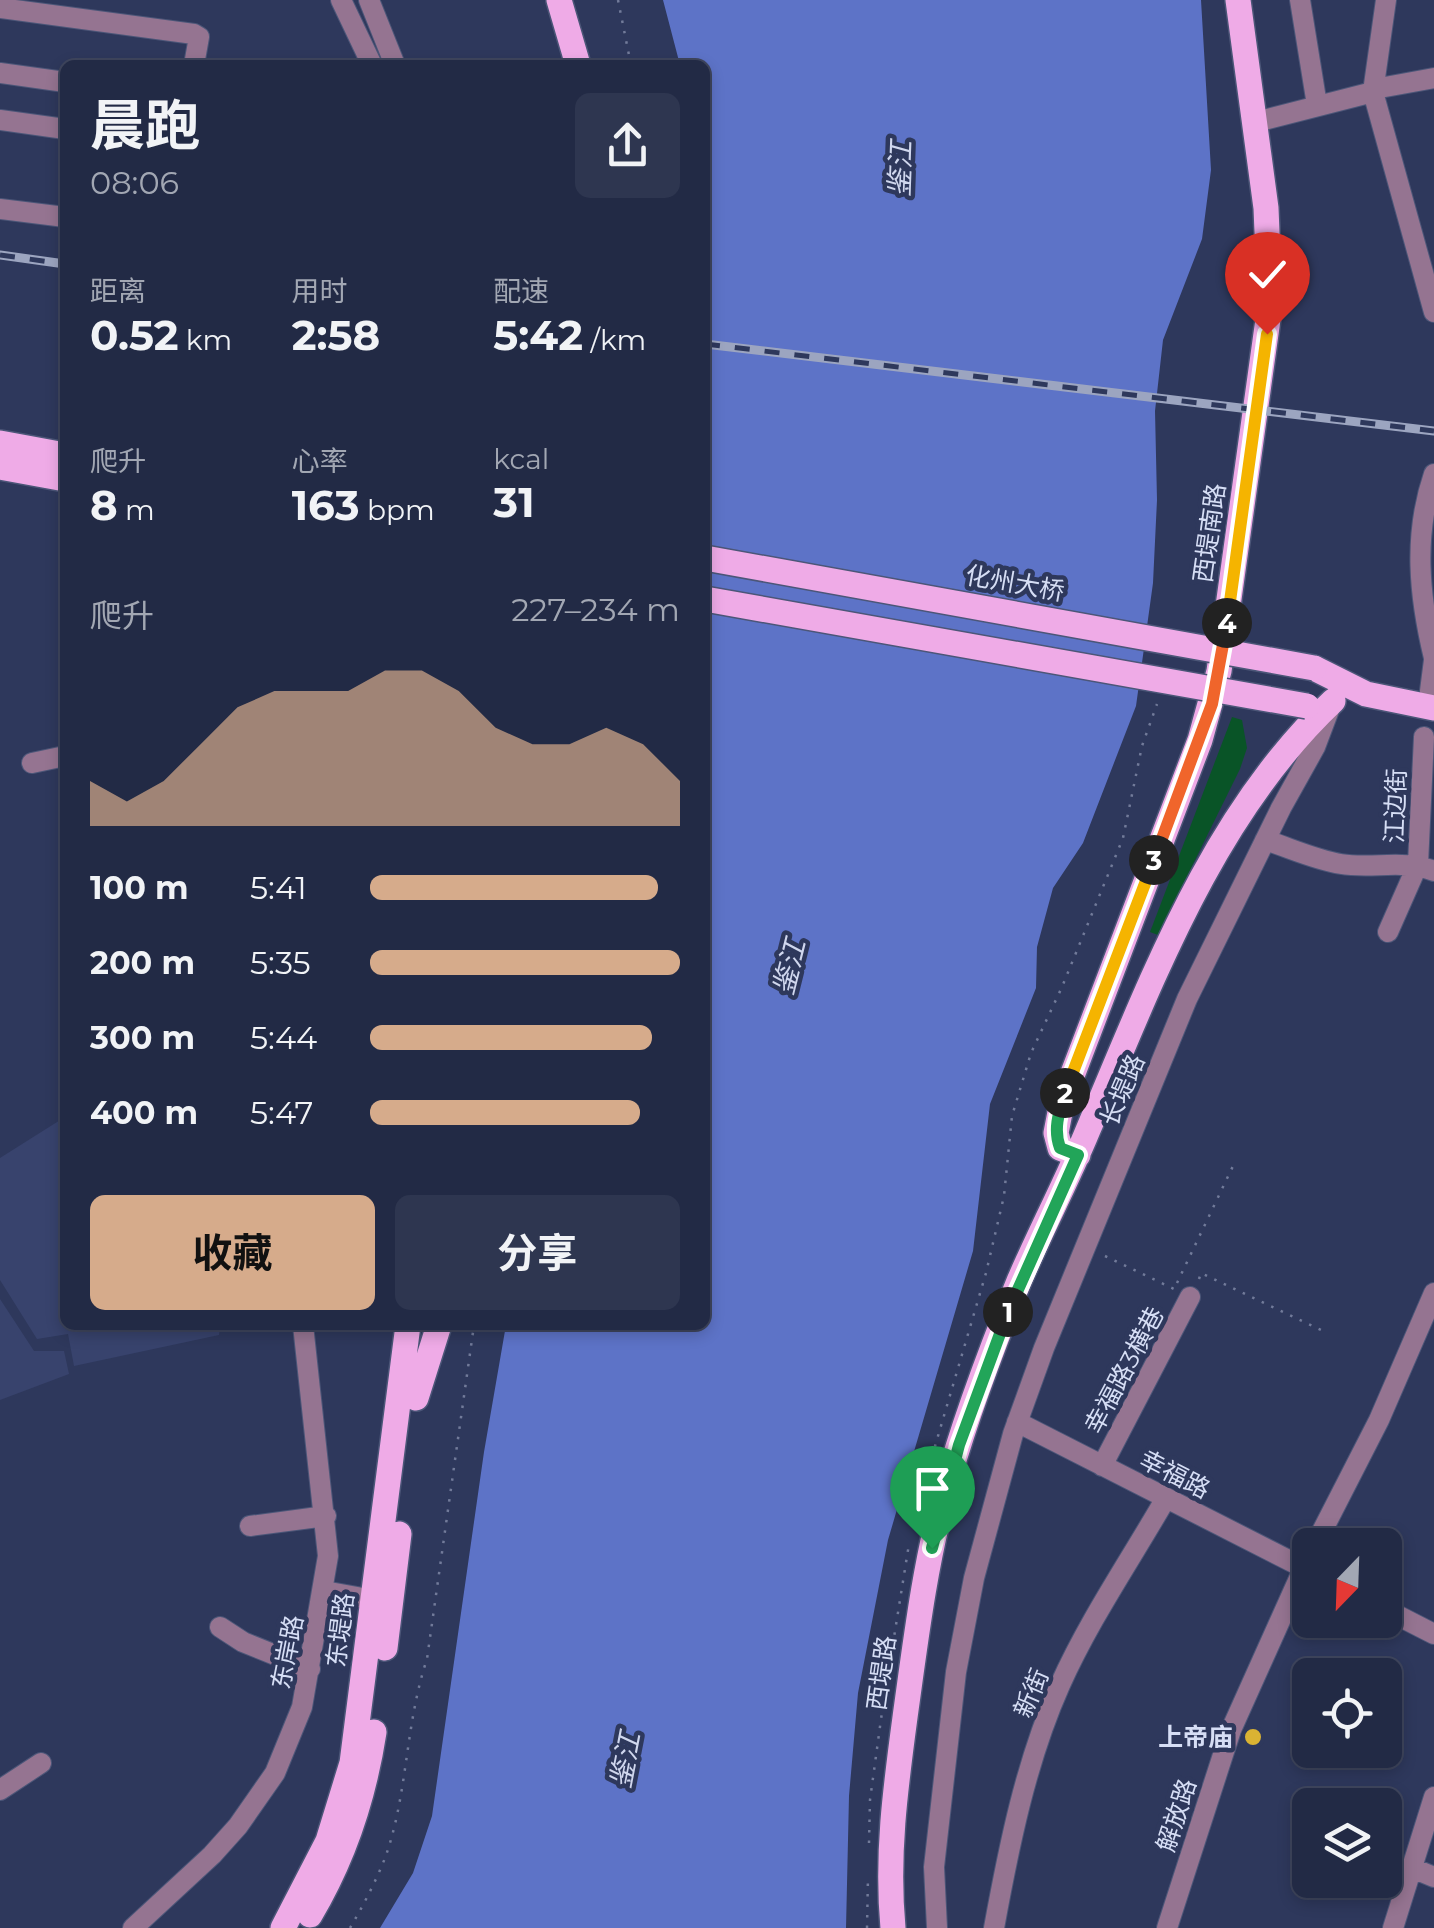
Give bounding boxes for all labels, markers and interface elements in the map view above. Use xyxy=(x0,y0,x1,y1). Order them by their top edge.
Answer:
text: 晨跑 xyxy=(90,92,200,159)
button: share xyxy=(575,93,680,198)
water label: 鉴江 xyxy=(882,137,918,198)
text: 08:06 xyxy=(90,163,179,202)
pin xyxy=(1225,232,1310,335)
icon: check xyxy=(1240,247,1295,302)
text: 距离 xyxy=(90,274,146,308)
text: 用时 xyxy=(292,274,348,308)
text: 配速 xyxy=(493,274,549,308)
text: 0.52 xyxy=(90,309,179,361)
text: 2:58 xyxy=(292,309,380,361)
text: 5:42 xyxy=(493,309,583,361)
text: km xyxy=(179,323,232,357)
text: /km xyxy=(583,323,646,357)
text: kcal xyxy=(493,442,549,476)
text: 爬升 xyxy=(90,444,146,478)
text: 心率 xyxy=(292,444,348,478)
text: 31 xyxy=(493,476,535,528)
text: 8 xyxy=(90,479,118,531)
text: 163 xyxy=(292,479,360,531)
street label: 西堤南路 xyxy=(1187,481,1231,585)
text: m xyxy=(118,493,155,527)
text: bpm xyxy=(360,493,435,527)
street label: 化州大桥 xyxy=(963,560,1067,606)
text: 227–234 m xyxy=(511,590,680,629)
text: 爬升 xyxy=(90,596,154,635)
pin: 4 xyxy=(1202,598,1252,648)
text: 4 xyxy=(1217,606,1237,640)
street label: 江边街 xyxy=(1379,768,1411,844)
pin: 3 xyxy=(1129,835,1179,885)
text: 3 xyxy=(1146,843,1162,877)
text: 100 m xyxy=(90,868,189,907)
text: 5:41 xyxy=(250,868,307,907)
water label: 鉴江 xyxy=(766,933,813,998)
text: 200 m xyxy=(90,943,195,982)
text: 5:35 xyxy=(250,943,311,982)
text: 300 m xyxy=(90,1018,195,1057)
text: 5:44 xyxy=(250,1018,317,1057)
street label: 长堤路 xyxy=(1094,1050,1150,1130)
pin: 2 xyxy=(1040,1068,1090,1118)
text: 2 xyxy=(1057,1076,1073,1110)
text: 400 m xyxy=(90,1093,198,1132)
text: 5:47 xyxy=(250,1093,313,1132)
button: 收藏 xyxy=(90,1195,375,1310)
button: 分享 xyxy=(395,1195,680,1310)
pin: 1 xyxy=(983,1287,1033,1337)
text: 1 xyxy=(1003,1295,1013,1329)
street label: 幸福路3横巷 xyxy=(1078,1302,1170,1438)
street label: 幸福路 xyxy=(1135,1444,1215,1504)
pin xyxy=(890,1446,975,1549)
icon: arrive xyxy=(905,1461,960,1516)
north arrow xyxy=(1292,1528,1402,1638)
map controls xyxy=(1292,1528,1402,1898)
street label: 东堤路 xyxy=(321,1591,359,1669)
street label: 东岸路 xyxy=(265,1612,309,1692)
street label: 西堤路 xyxy=(861,1634,901,1712)
button: locate xyxy=(1292,1658,1402,1768)
street label: 新街 xyxy=(1007,1664,1055,1722)
place label: 上帝庙 xyxy=(1158,1722,1233,1752)
water label: 鉴江 xyxy=(603,1726,648,1791)
marker: 上帝庙 xyxy=(1242,1726,1264,1748)
street label: 解放路 xyxy=(1150,1775,1202,1855)
button: layers xyxy=(1292,1788,1402,1898)

